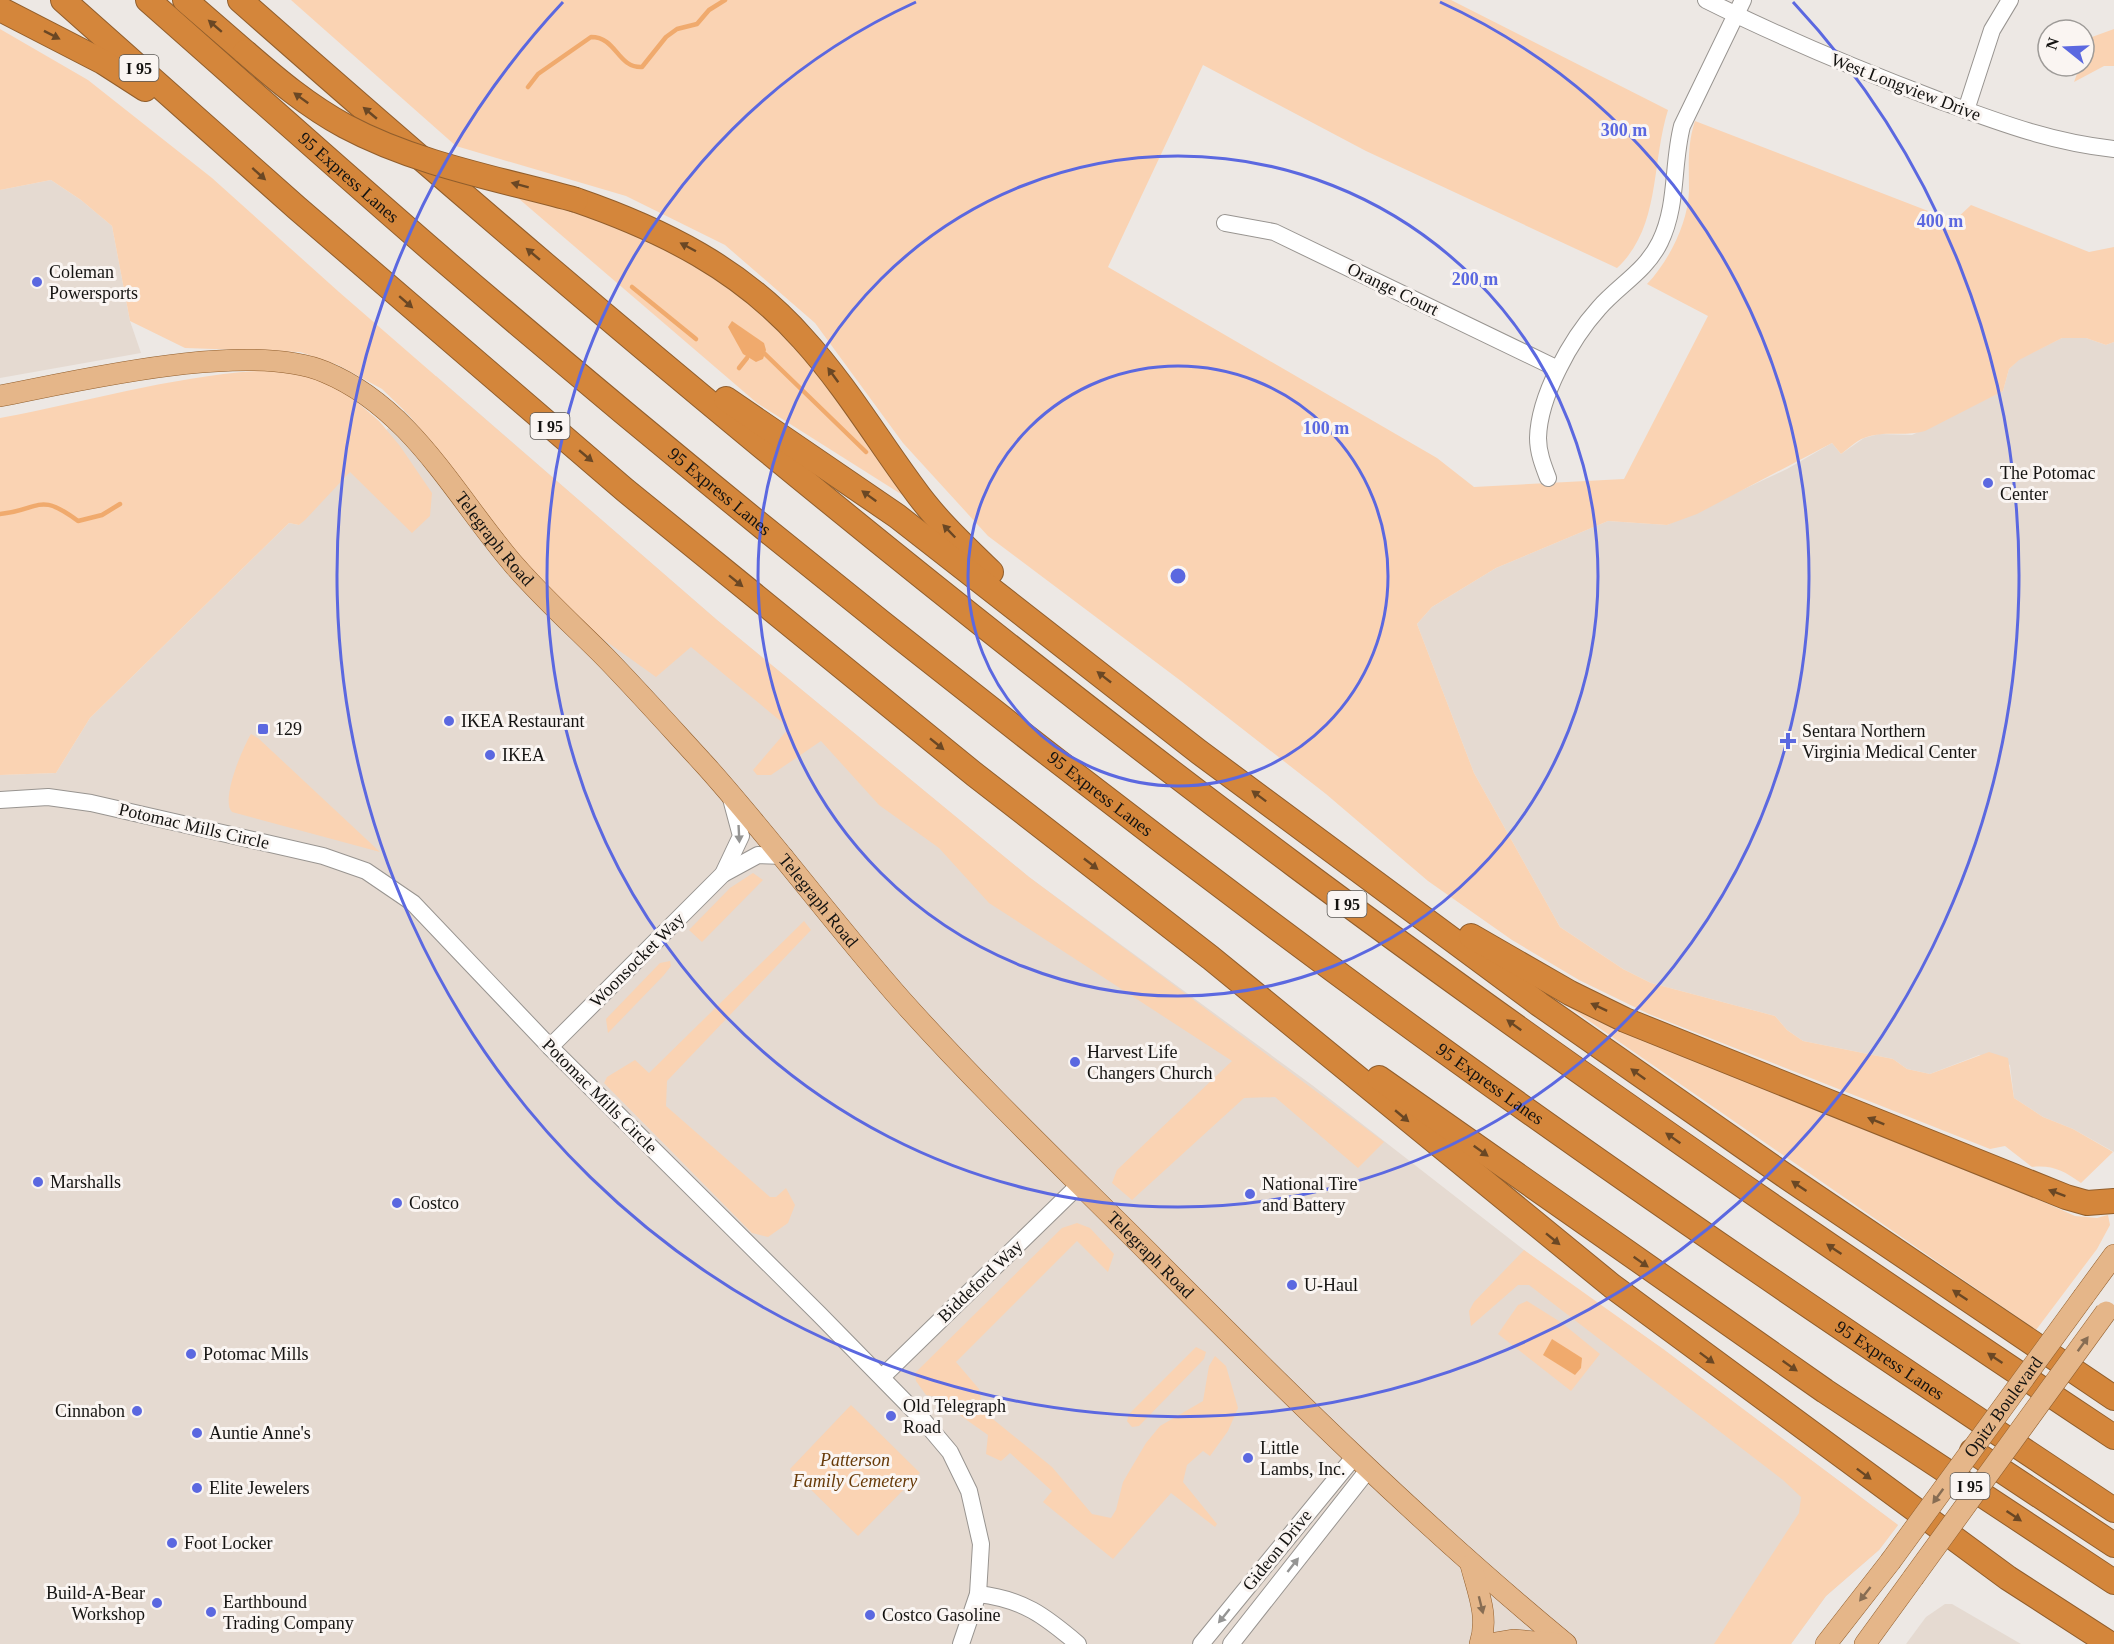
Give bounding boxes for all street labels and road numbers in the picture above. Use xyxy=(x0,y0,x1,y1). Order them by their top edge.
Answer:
street label: West Longview Drive xyxy=(1828,49,1984,125)
road number: I 95 xyxy=(120,55,158,81)
street label: 95 Express Lanes xyxy=(295,128,403,227)
street label: Orange Court xyxy=(1344,258,1442,320)
road number: I 95 xyxy=(530,413,570,439)
street label: 95 Express Lanes xyxy=(664,444,775,539)
street label: Telegraph Road xyxy=(451,488,538,590)
street label: 95 Express Lanes xyxy=(1044,747,1157,840)
street label: Potomac Mills Circle xyxy=(117,799,271,853)
street label: Telegraph Road xyxy=(774,850,862,951)
road number: I 95 xyxy=(1328,891,1366,917)
street label: Woonsocket Way xyxy=(586,909,688,1011)
street label: Potomac Mills Circle xyxy=(538,1034,662,1158)
street label: 95 Express Lanes xyxy=(1433,1039,1548,1129)
street label: Telegraph Road xyxy=(1103,1207,1198,1302)
street label: Biddeford Way xyxy=(934,1236,1026,1326)
street label: 95 Express Lanes xyxy=(1832,1317,1948,1404)
street label: Opitz Boulevard xyxy=(1960,1353,2046,1461)
road number: I 95 xyxy=(1950,1473,1990,1499)
street label: Gideon Drive xyxy=(1238,1505,1316,1595)

